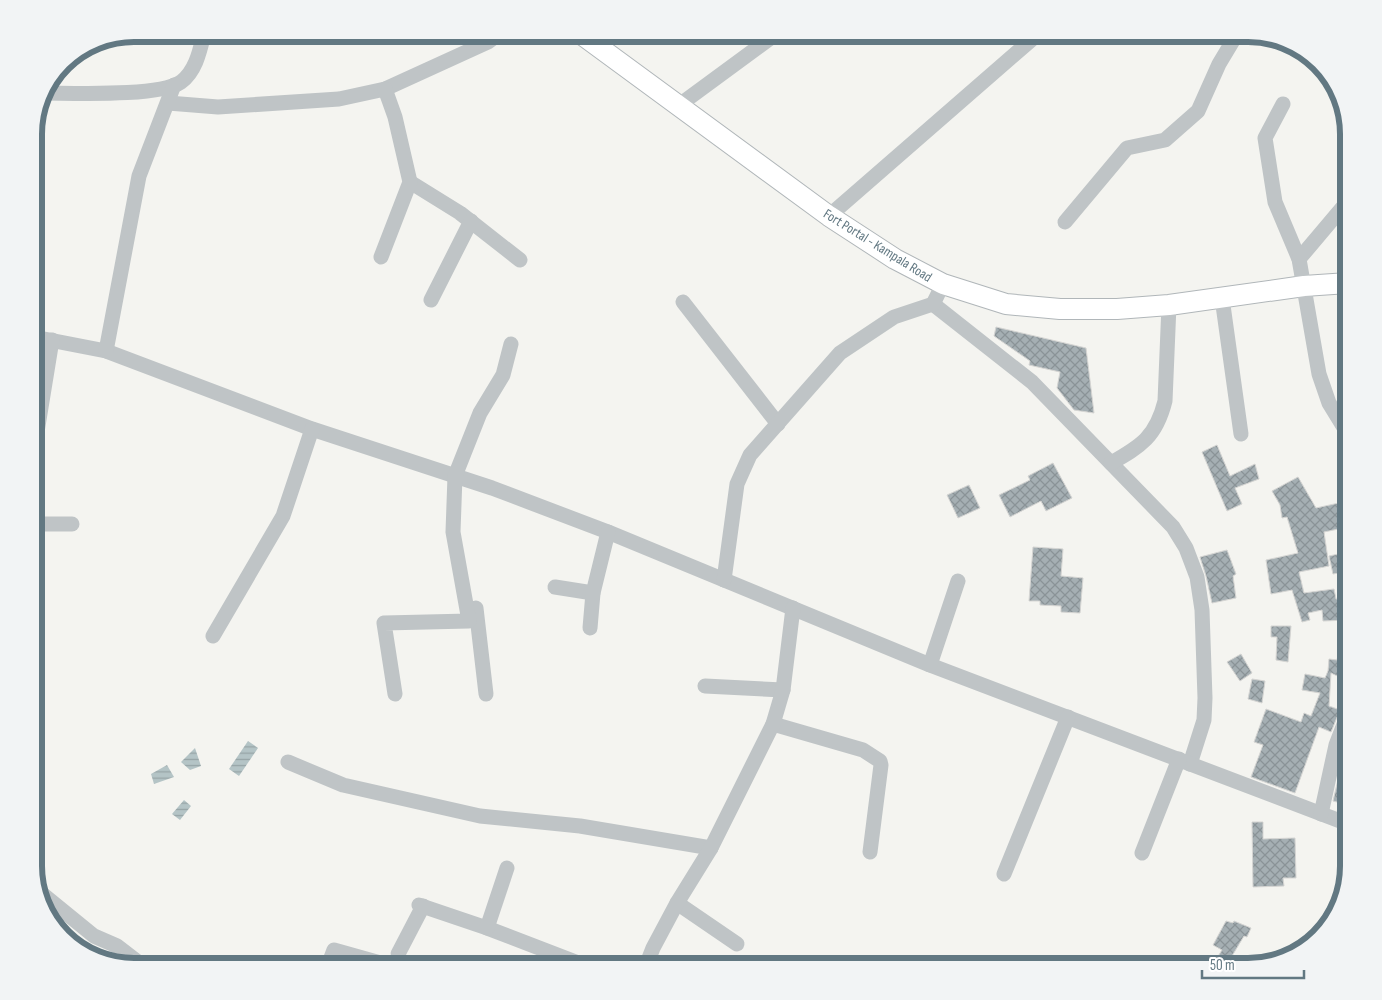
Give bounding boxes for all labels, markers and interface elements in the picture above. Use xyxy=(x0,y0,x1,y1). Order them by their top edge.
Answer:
street label: Fort Portal - Kampala Road xyxy=(820,205,935,286)
scale bar xyxy=(1202,948,1304,980)
text: 50 m xyxy=(1210,956,1235,975)

